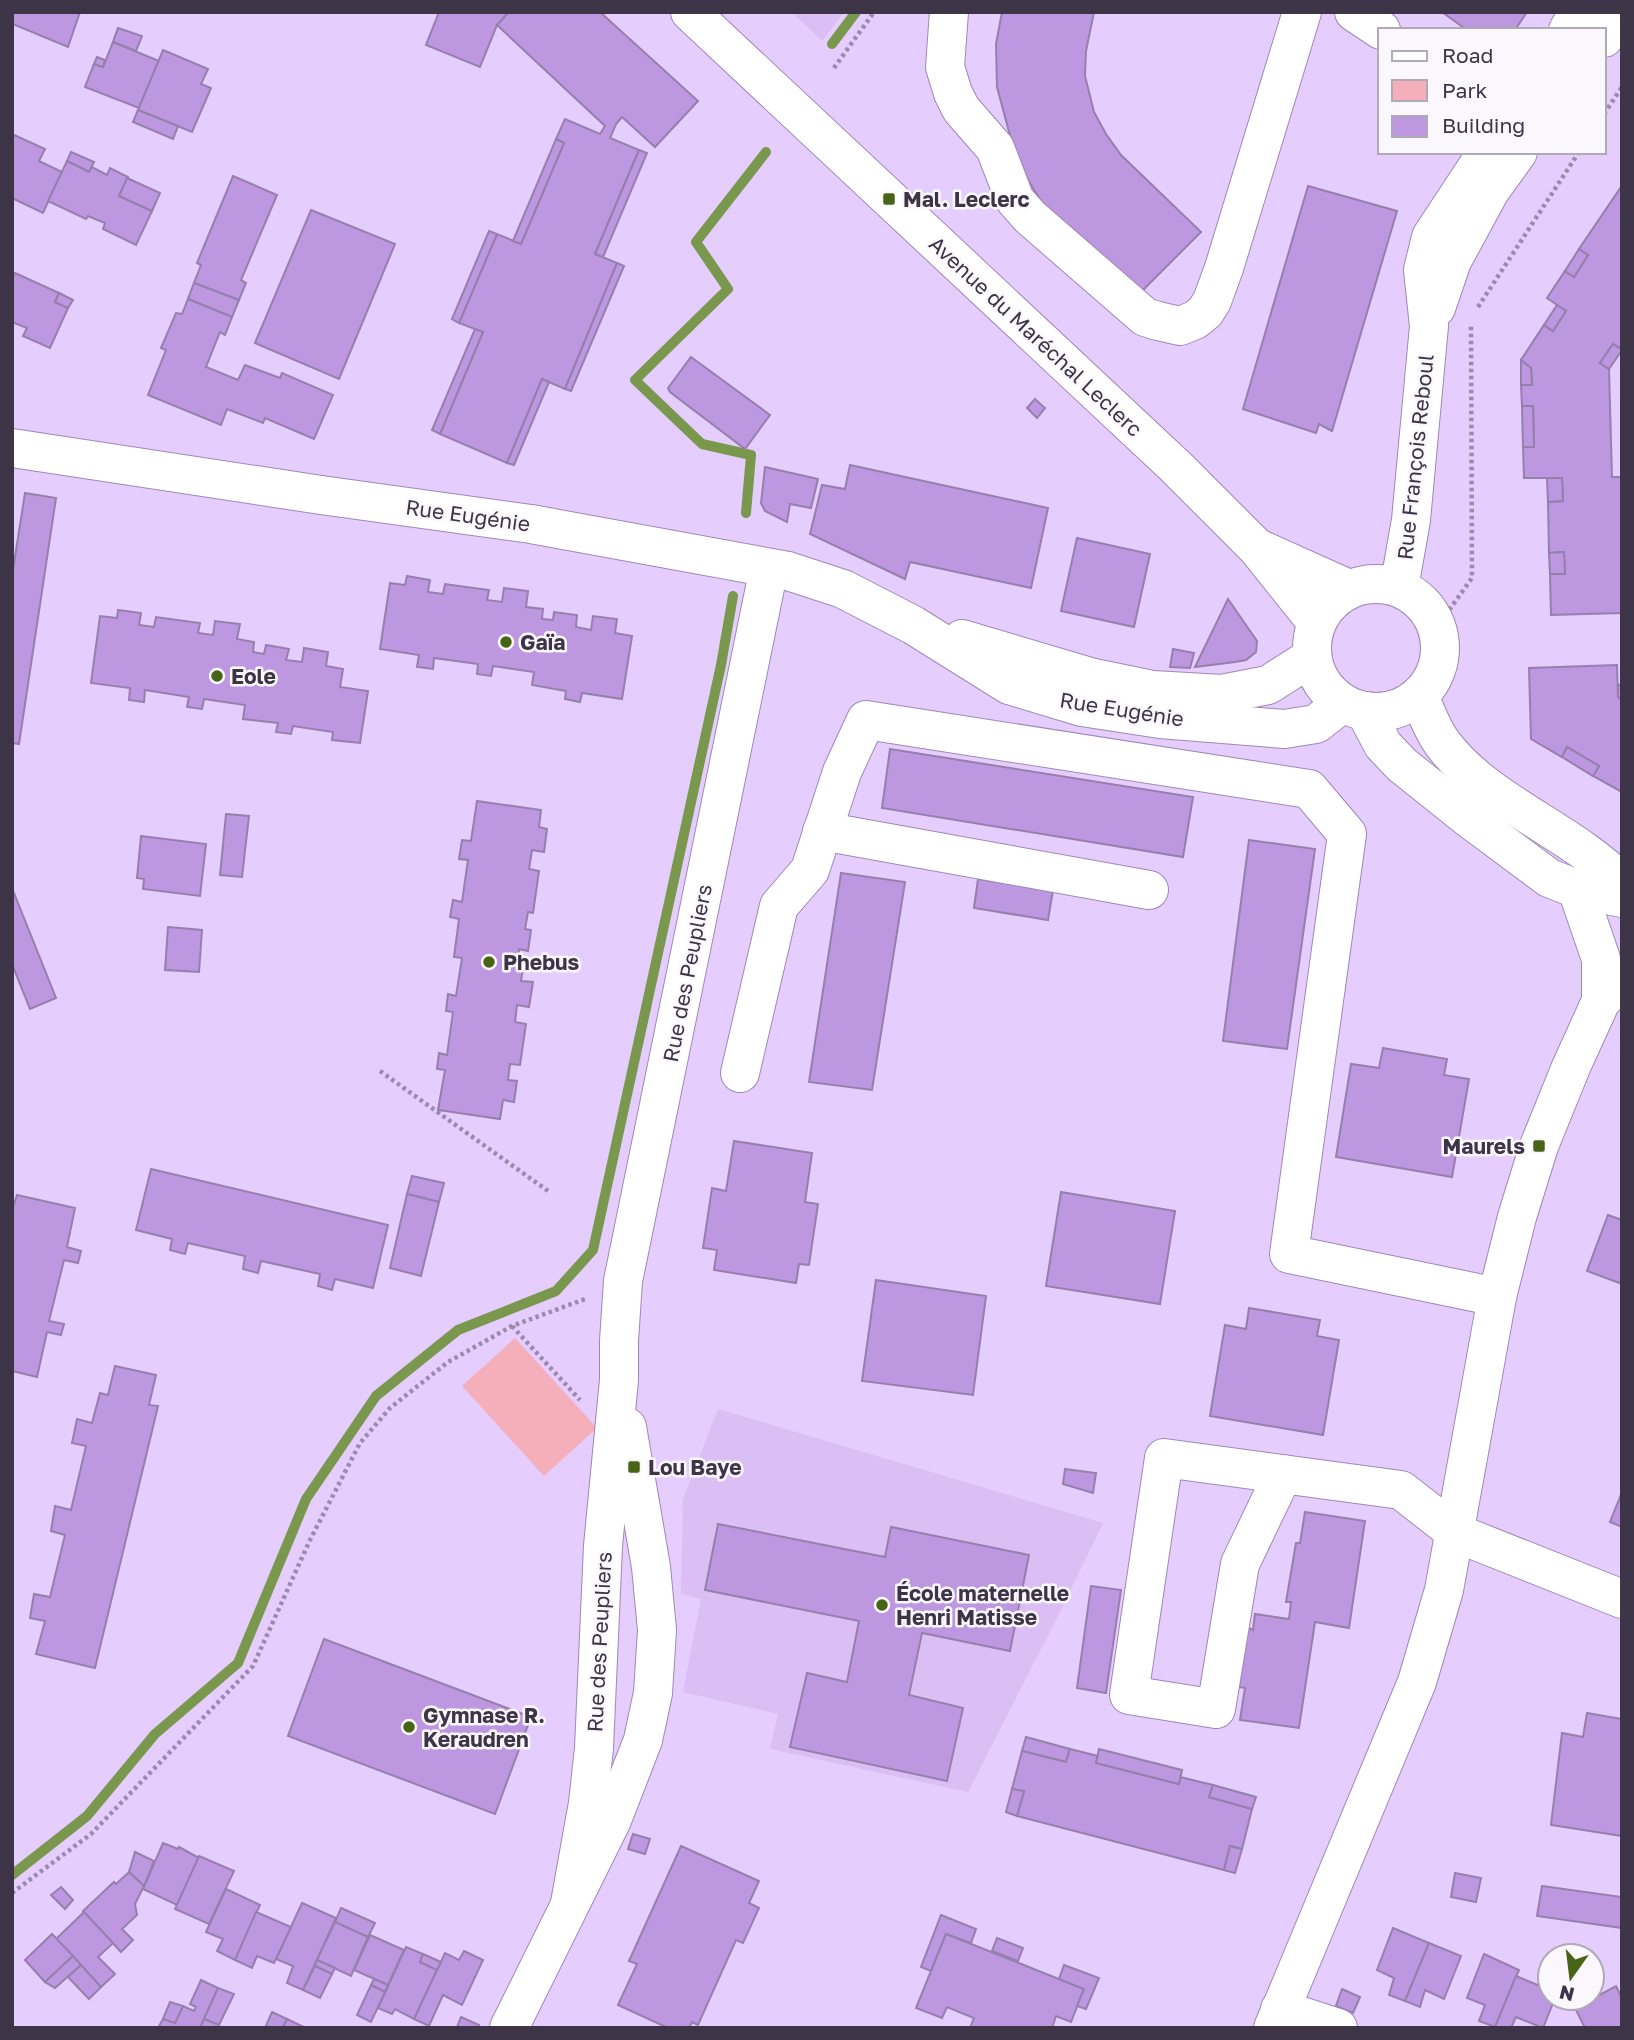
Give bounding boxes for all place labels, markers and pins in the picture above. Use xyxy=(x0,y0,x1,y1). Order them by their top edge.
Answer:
place label: Mal. Leclerc xyxy=(903,186,1030,212)
marker: Mal. Leclerc xyxy=(881,191,897,207)
place label: Gaïa xyxy=(520,629,566,655)
marker: Gaïa xyxy=(498,634,514,650)
place label: Eole xyxy=(231,663,276,689)
marker: Eole xyxy=(209,668,225,684)
place label: Phebus xyxy=(503,949,580,975)
marker: Phebus xyxy=(481,954,497,970)
place label: Maurels xyxy=(1443,1133,1525,1159)
marker: Maurels xyxy=(1531,1138,1547,1154)
place label: Lou Baye xyxy=(648,1454,742,1480)
marker: Lou Baye xyxy=(626,1459,642,1475)
place label: École maternelle Henri Matisse xyxy=(896,1580,1069,1630)
marker: École maternelle Henri Matisse xyxy=(874,1597,890,1613)
place label: Gymnase R. Keraudren xyxy=(423,1702,545,1752)
marker: Gymnase R. Keraudren xyxy=(401,1719,417,1735)

